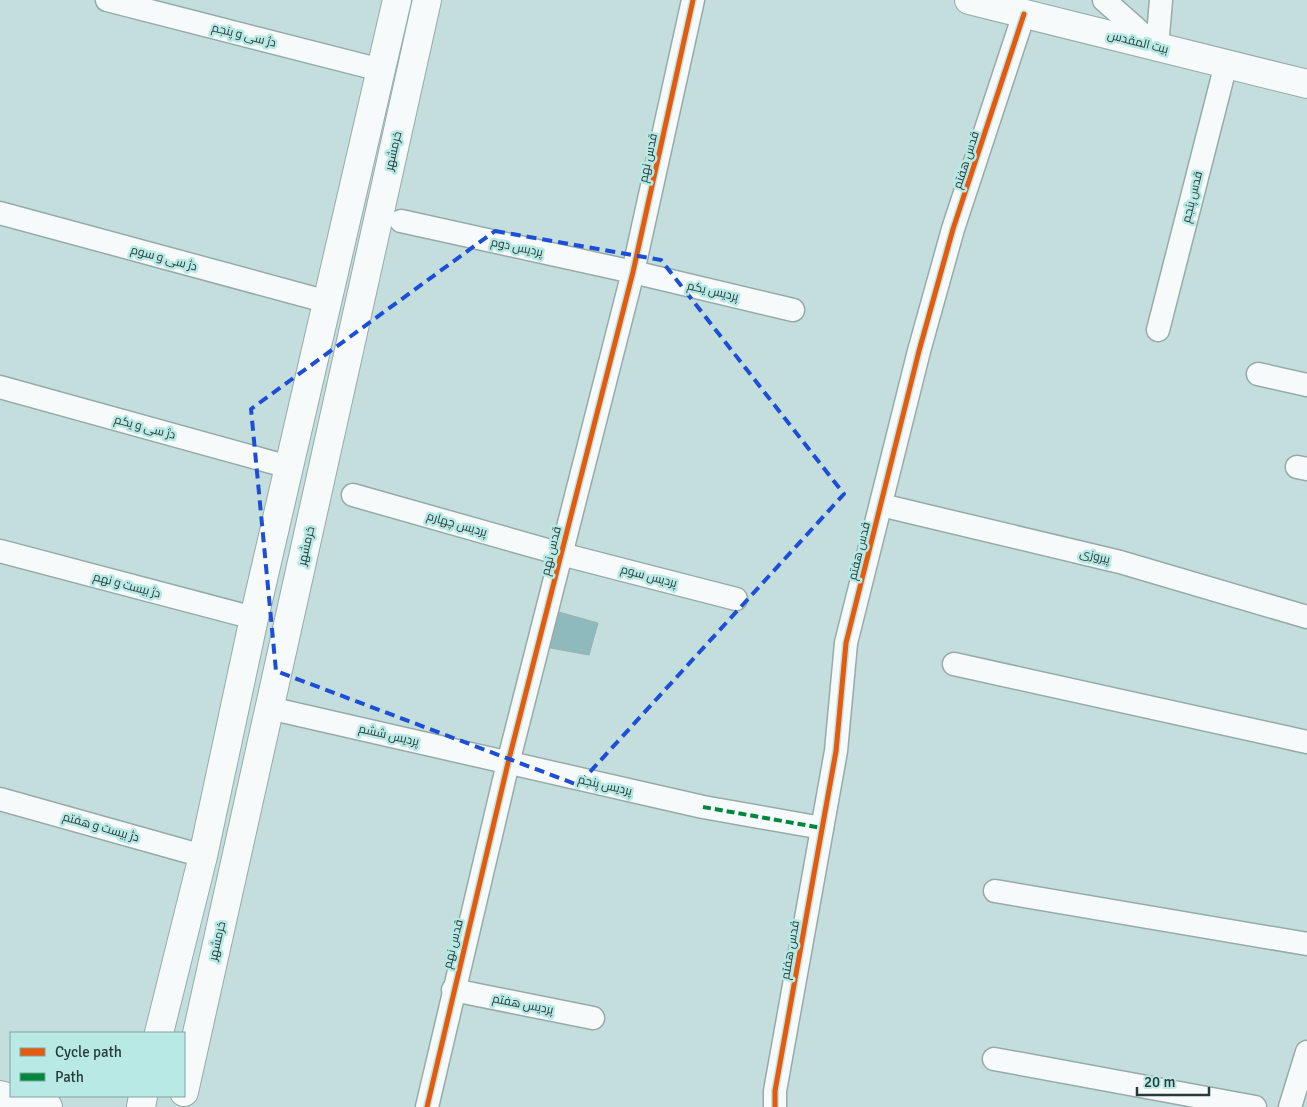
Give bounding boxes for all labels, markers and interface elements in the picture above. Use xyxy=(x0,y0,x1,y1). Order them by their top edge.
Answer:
street label: دژ سی و پنجم xyxy=(210,20,278,52)
street label: بیت المقدس xyxy=(1106,28,1170,57)
street label: خرمشهر xyxy=(381,130,405,173)
street label: قدس هفتم xyxy=(950,130,983,191)
street label: قدس نهم xyxy=(636,132,661,184)
street label: قدس پنجم xyxy=(1179,170,1207,225)
street label: پردیس دوم xyxy=(489,235,545,262)
street label: دژ سی و سوم xyxy=(129,242,199,275)
street label: پردیس یکم xyxy=(685,278,741,306)
street label: دژ سی و یکم xyxy=(113,412,177,443)
street label: پردیس چهارم xyxy=(425,509,490,541)
street label: قدس هفتم xyxy=(845,520,874,582)
street label: خرمشهر xyxy=(294,525,318,568)
street label: قدس نهم xyxy=(538,525,565,577)
street label: پیروزی xyxy=(1078,546,1112,568)
street label: پردیس سوم xyxy=(619,562,679,592)
street label: دژ بیست و نهم xyxy=(91,569,162,602)
street label: پردیس ششم xyxy=(357,721,421,751)
street label: پردیس پنجم xyxy=(576,772,634,800)
street label: دژ بیست و هفتم xyxy=(61,809,141,846)
street label: قدس نهم xyxy=(440,918,467,970)
street label: قدس هفتم xyxy=(778,919,803,981)
street label: خرمشهر xyxy=(205,920,229,963)
street label: پردیس هفتم xyxy=(491,991,556,1019)
legend xyxy=(10,1032,185,1097)
text: Cycle path xyxy=(55,1043,122,1061)
scale bar xyxy=(1137,1064,1210,1096)
text: Path xyxy=(55,1068,84,1086)
text: 20 m xyxy=(1144,1073,1175,1091)

